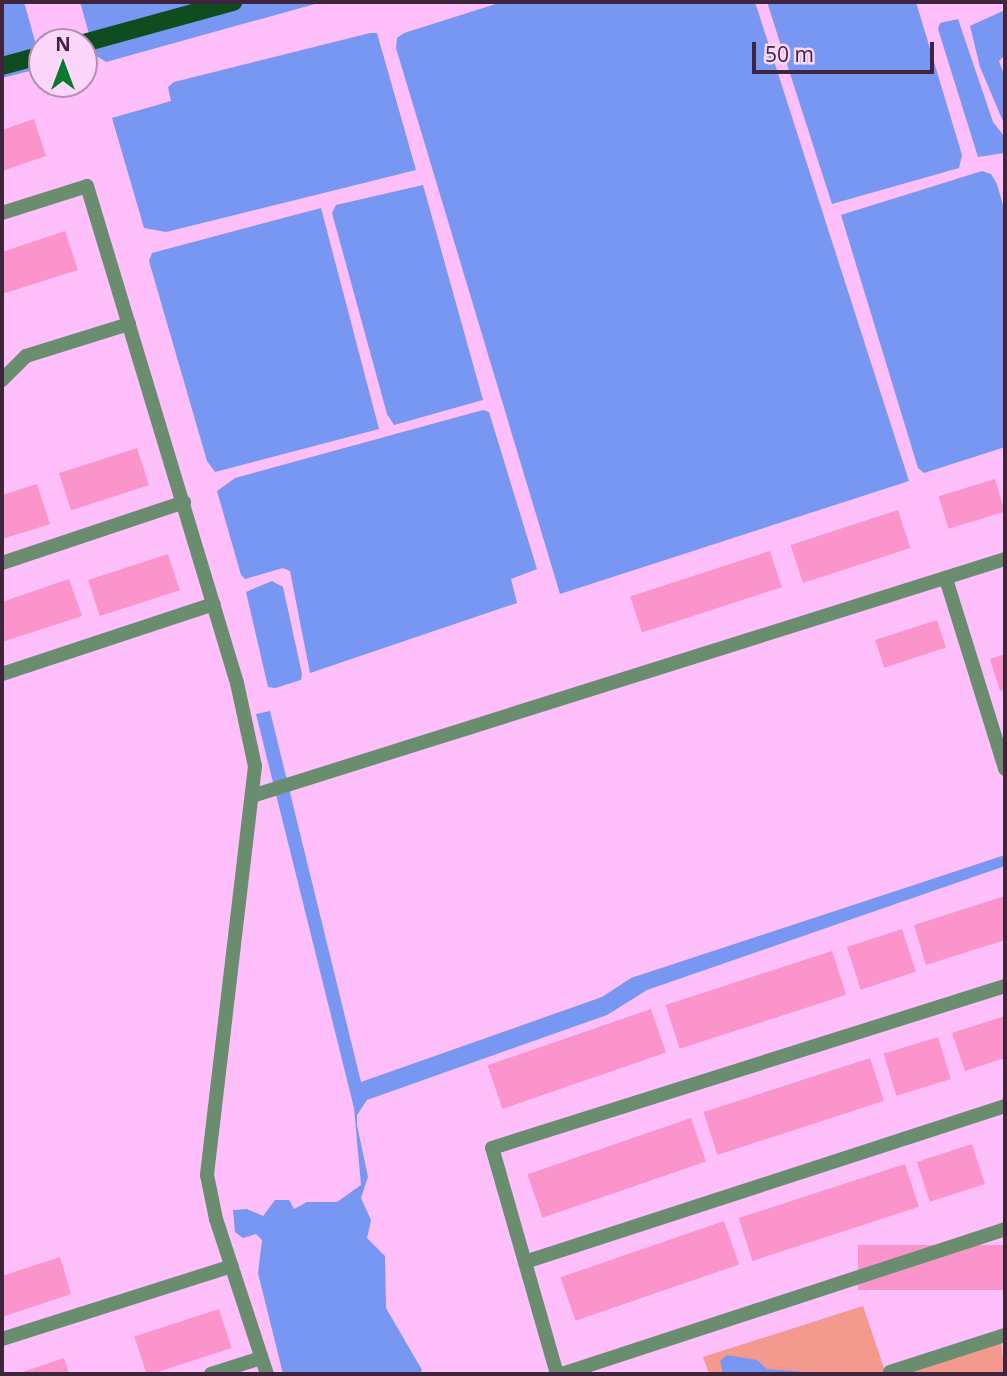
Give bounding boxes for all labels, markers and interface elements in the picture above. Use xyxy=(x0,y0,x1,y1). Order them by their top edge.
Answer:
north arrow xyxy=(28,28,98,98)
scale bar xyxy=(755,28,937,72)
text: N xyxy=(55,31,71,57)
text: 50 m xyxy=(765,40,814,68)

